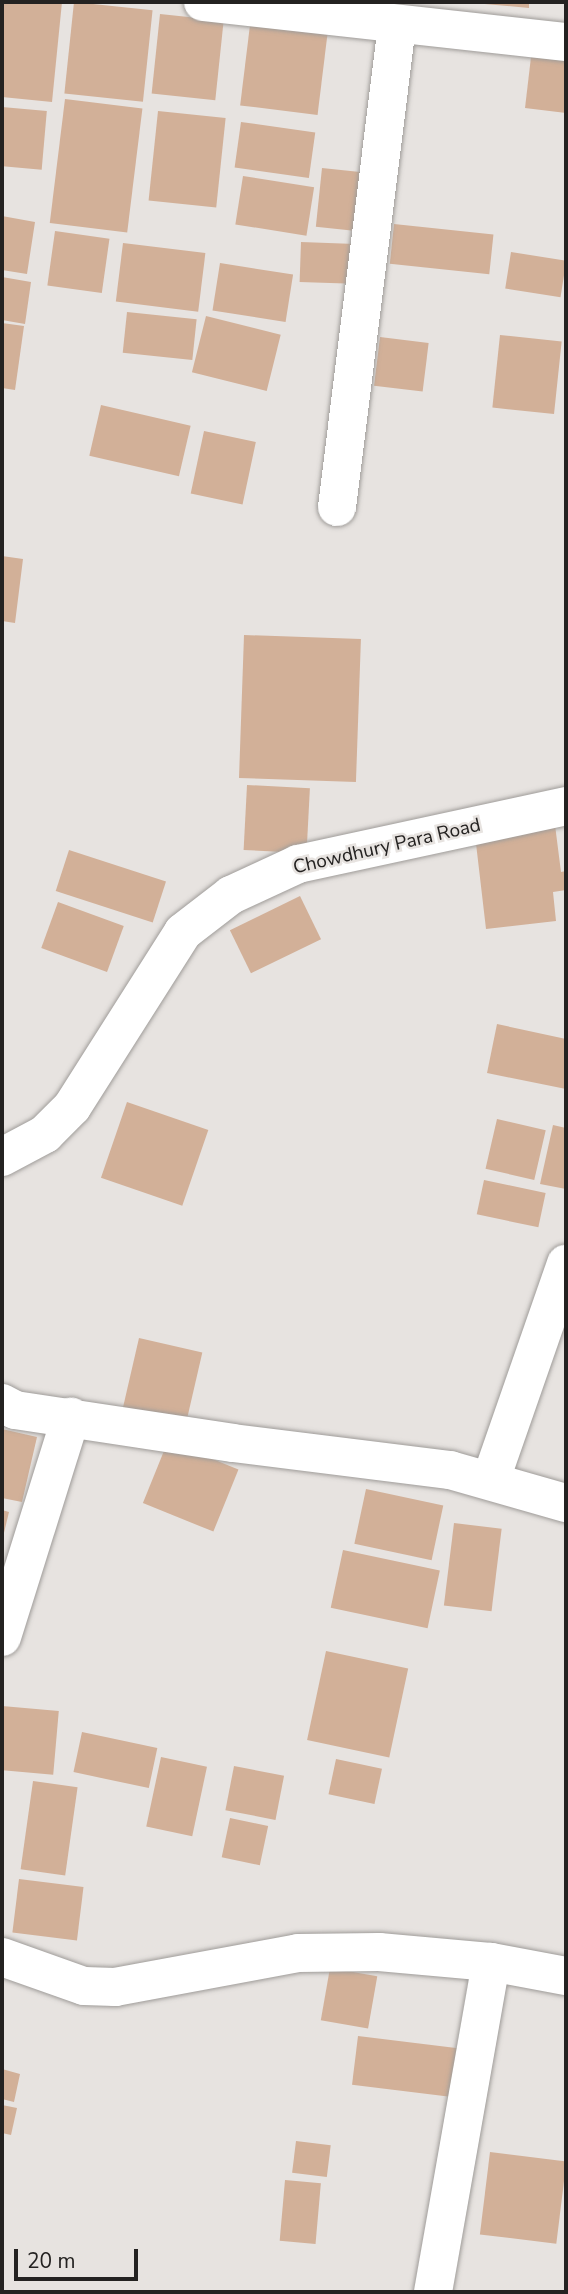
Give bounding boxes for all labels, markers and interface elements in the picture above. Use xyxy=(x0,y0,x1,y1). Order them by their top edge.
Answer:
street label: Chowdhury Para Road xyxy=(291,814,483,880)
scale bar xyxy=(18,2234,142,2278)
text: 20 m xyxy=(27,2247,76,2275)

